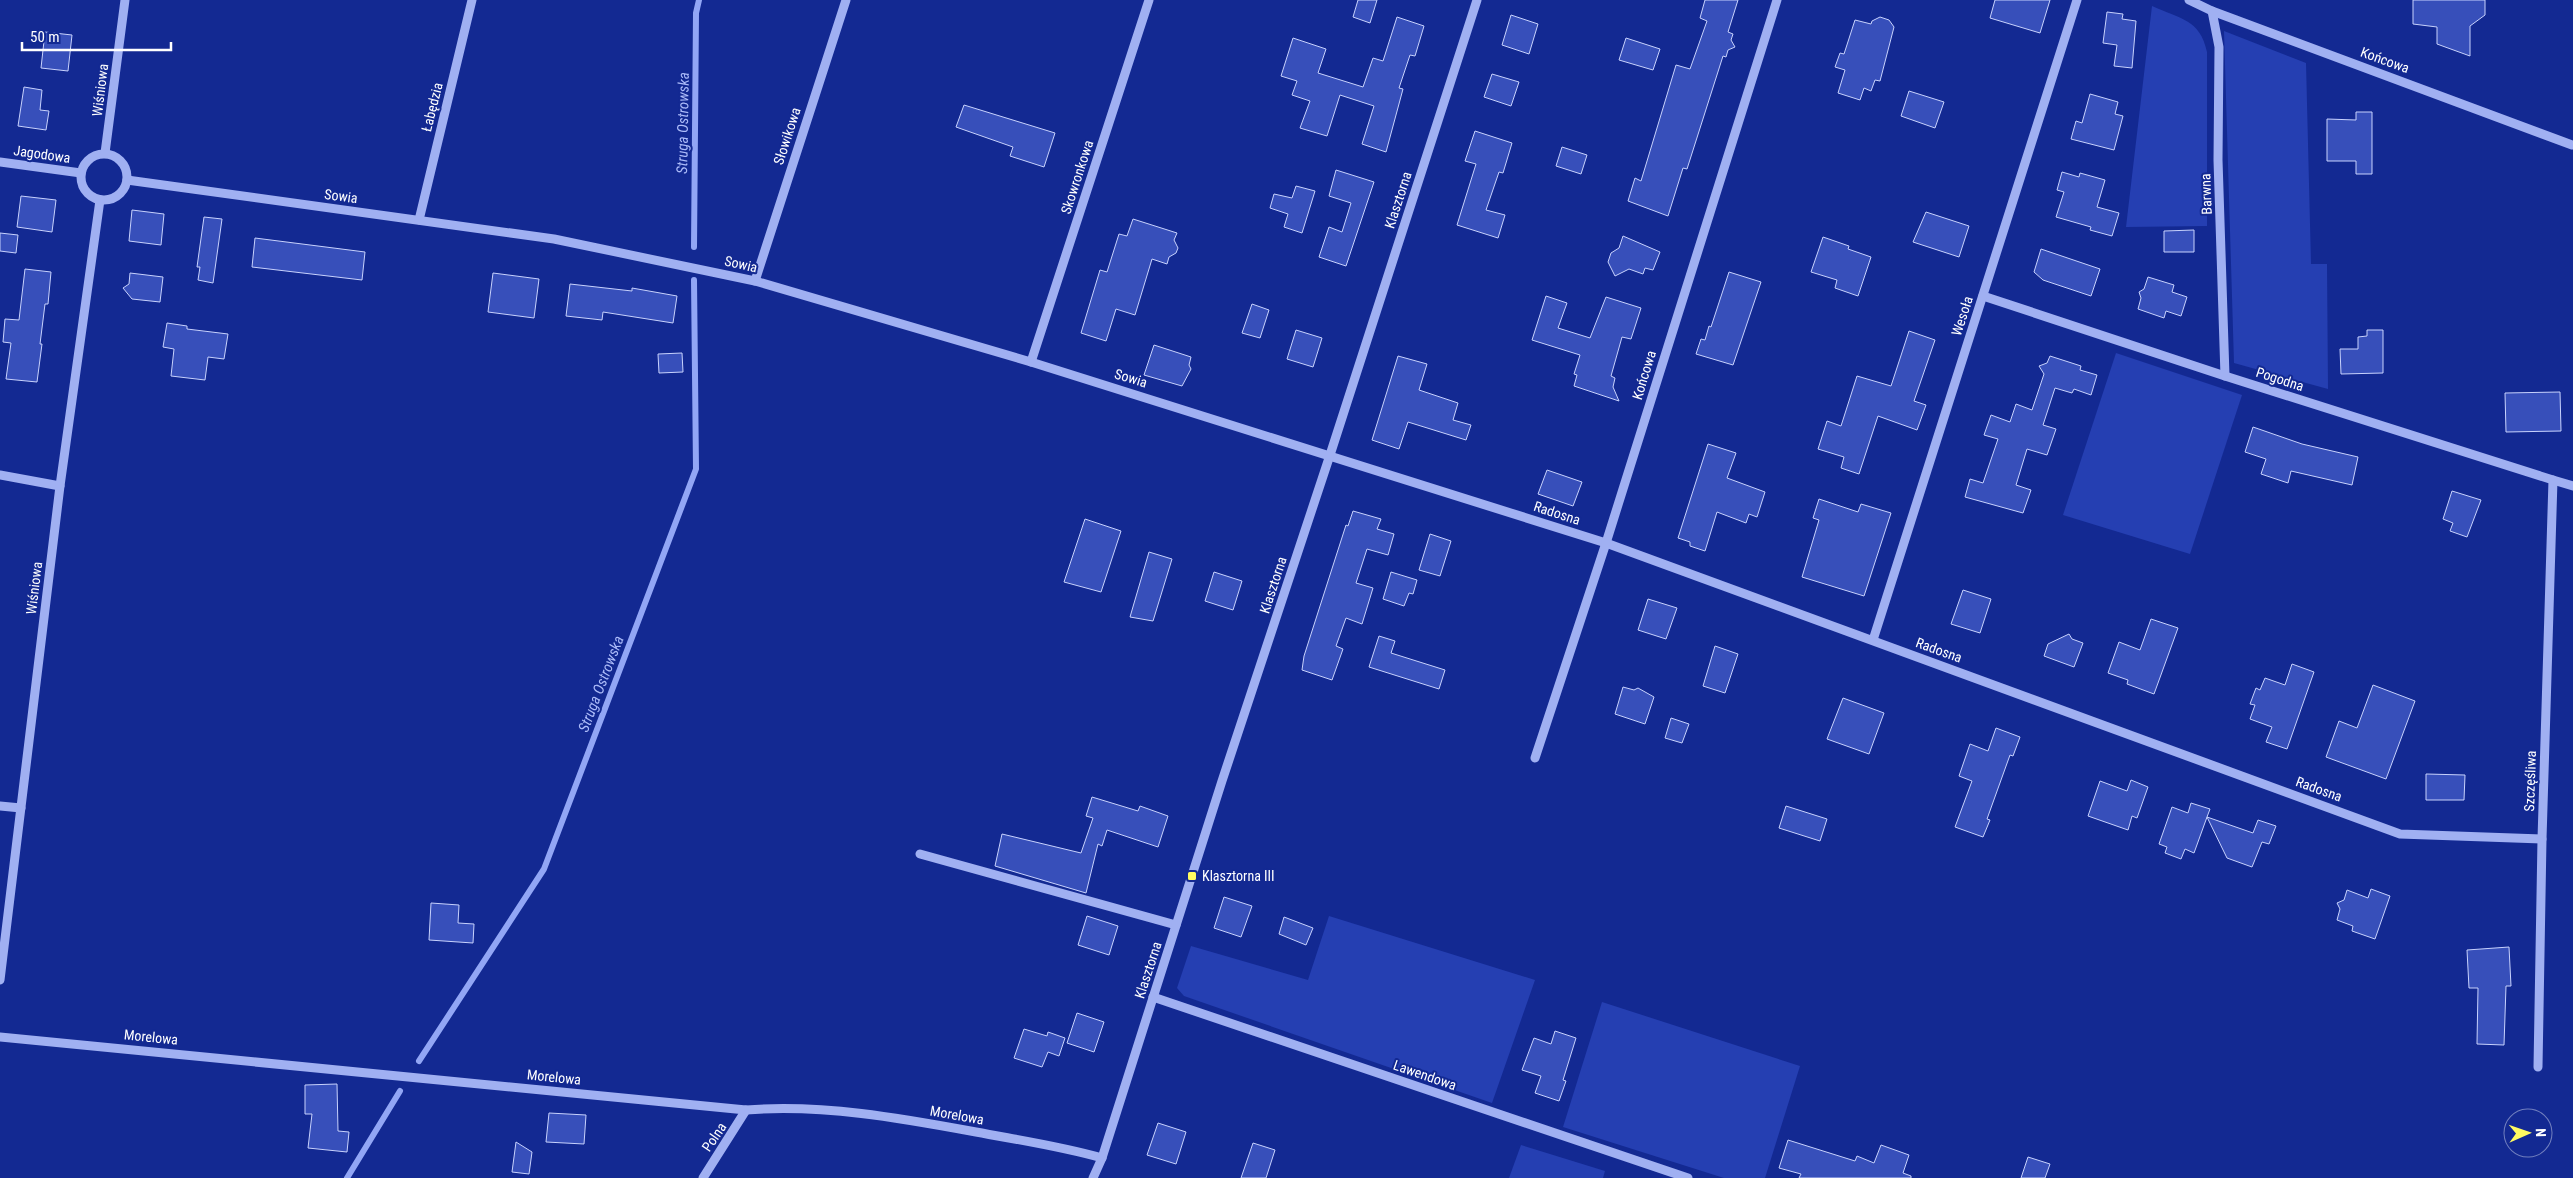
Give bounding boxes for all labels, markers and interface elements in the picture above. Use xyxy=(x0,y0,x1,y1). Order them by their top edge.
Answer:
scale bar xyxy=(22,20,171,52)
text: 50 m xyxy=(30,28,60,46)
street label: Końcowa xyxy=(2359,44,2411,76)
street label: Wiśniowa xyxy=(89,63,111,117)
water label: Struga Ostrowska xyxy=(673,72,693,174)
street label: Łabędzia xyxy=(418,81,446,133)
street label: Słowikowa xyxy=(770,105,804,167)
street label: Skowronkowa xyxy=(1058,138,1096,216)
street label: Jagodowa xyxy=(13,142,71,166)
street label: Klasztorna xyxy=(1381,170,1415,230)
street label: Barwna xyxy=(2197,173,2215,215)
street label: Sowia xyxy=(323,186,359,206)
street label: Sowia xyxy=(723,252,759,276)
street label: Wesoła xyxy=(1948,294,1976,338)
street label: Końcowa xyxy=(1629,348,1659,402)
street label: Pogodna xyxy=(2254,364,2306,394)
street label: Sowia xyxy=(1113,365,1149,391)
street label: Radosna xyxy=(1532,498,1582,528)
street label: Klasztorna xyxy=(1256,555,1290,615)
street label: Wiśniowa xyxy=(23,561,45,615)
water label: Struga Ostrowska xyxy=(574,633,628,735)
street label: Radosna xyxy=(1914,634,1964,666)
street label: Szczęśliwa xyxy=(2521,750,2539,812)
street label: Radosna xyxy=(2294,773,2344,805)
place label: Klasztorna III xyxy=(1202,868,1275,884)
marker: Klasztorna III xyxy=(1186,870,1198,882)
street label: Klasztorna xyxy=(1131,940,1165,1000)
street label: Morelowa xyxy=(123,1026,179,1048)
street label: Lawendowa xyxy=(1391,1057,1459,1093)
street label: Morelowa xyxy=(526,1066,582,1088)
street label: Morelowa xyxy=(929,1102,985,1128)
north arrow xyxy=(2503,1108,2553,1158)
street label: Polna xyxy=(699,1120,729,1154)
text: N xyxy=(2533,1128,2549,1137)

